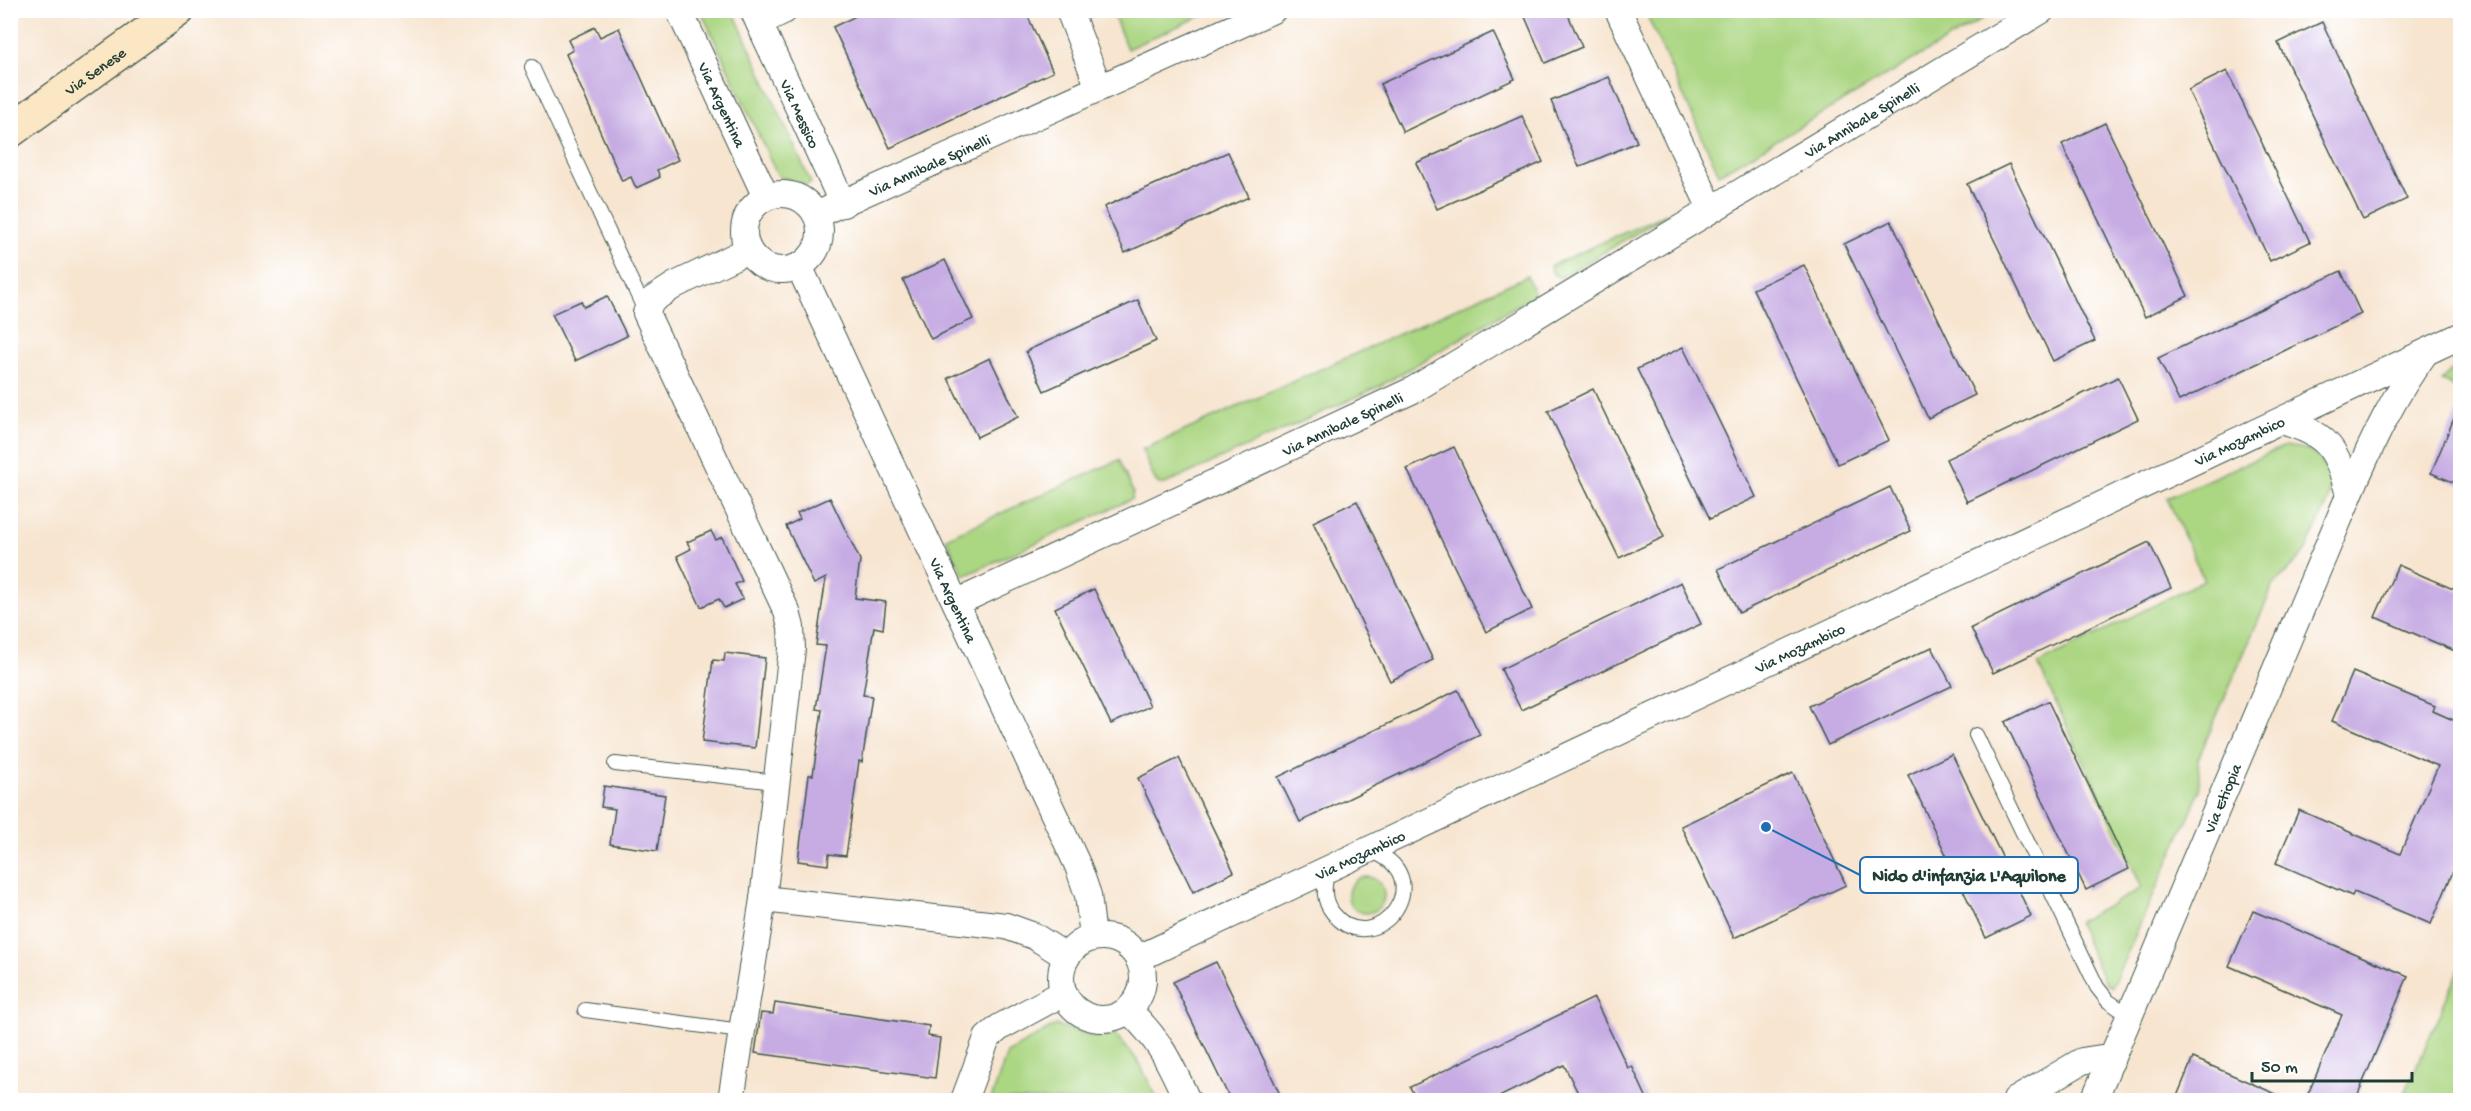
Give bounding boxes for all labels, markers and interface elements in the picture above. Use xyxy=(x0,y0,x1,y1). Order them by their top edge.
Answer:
street label: Via Senese xyxy=(61,44,131,102)
street label: Via Argentina xyxy=(691,59,748,152)
street label: Via Messico xyxy=(773,77,822,152)
street label: Via Annibale Spinelli xyxy=(1801,80,1924,165)
street label: Via Annibale Spinelli xyxy=(866,132,994,203)
street label: Via Annibale Spinelli xyxy=(1279,390,1407,463)
street label: Via Mozambico xyxy=(2192,414,2289,473)
street label: Via Argentina xyxy=(923,555,979,648)
street label: Via Mozambico xyxy=(1752,621,1849,680)
street label: Via Etiopia xyxy=(2201,761,2248,838)
street label: Via Mozambico xyxy=(1312,828,1409,887)
callout: Nido d'infanzia L'Aquilone xyxy=(1860,857,2078,893)
text: Nido d'infanzia L'Aquilone xyxy=(1872,867,2066,888)
scale bar xyxy=(2252,1045,2412,1083)
text: 50 m xyxy=(2261,1058,2298,1079)

